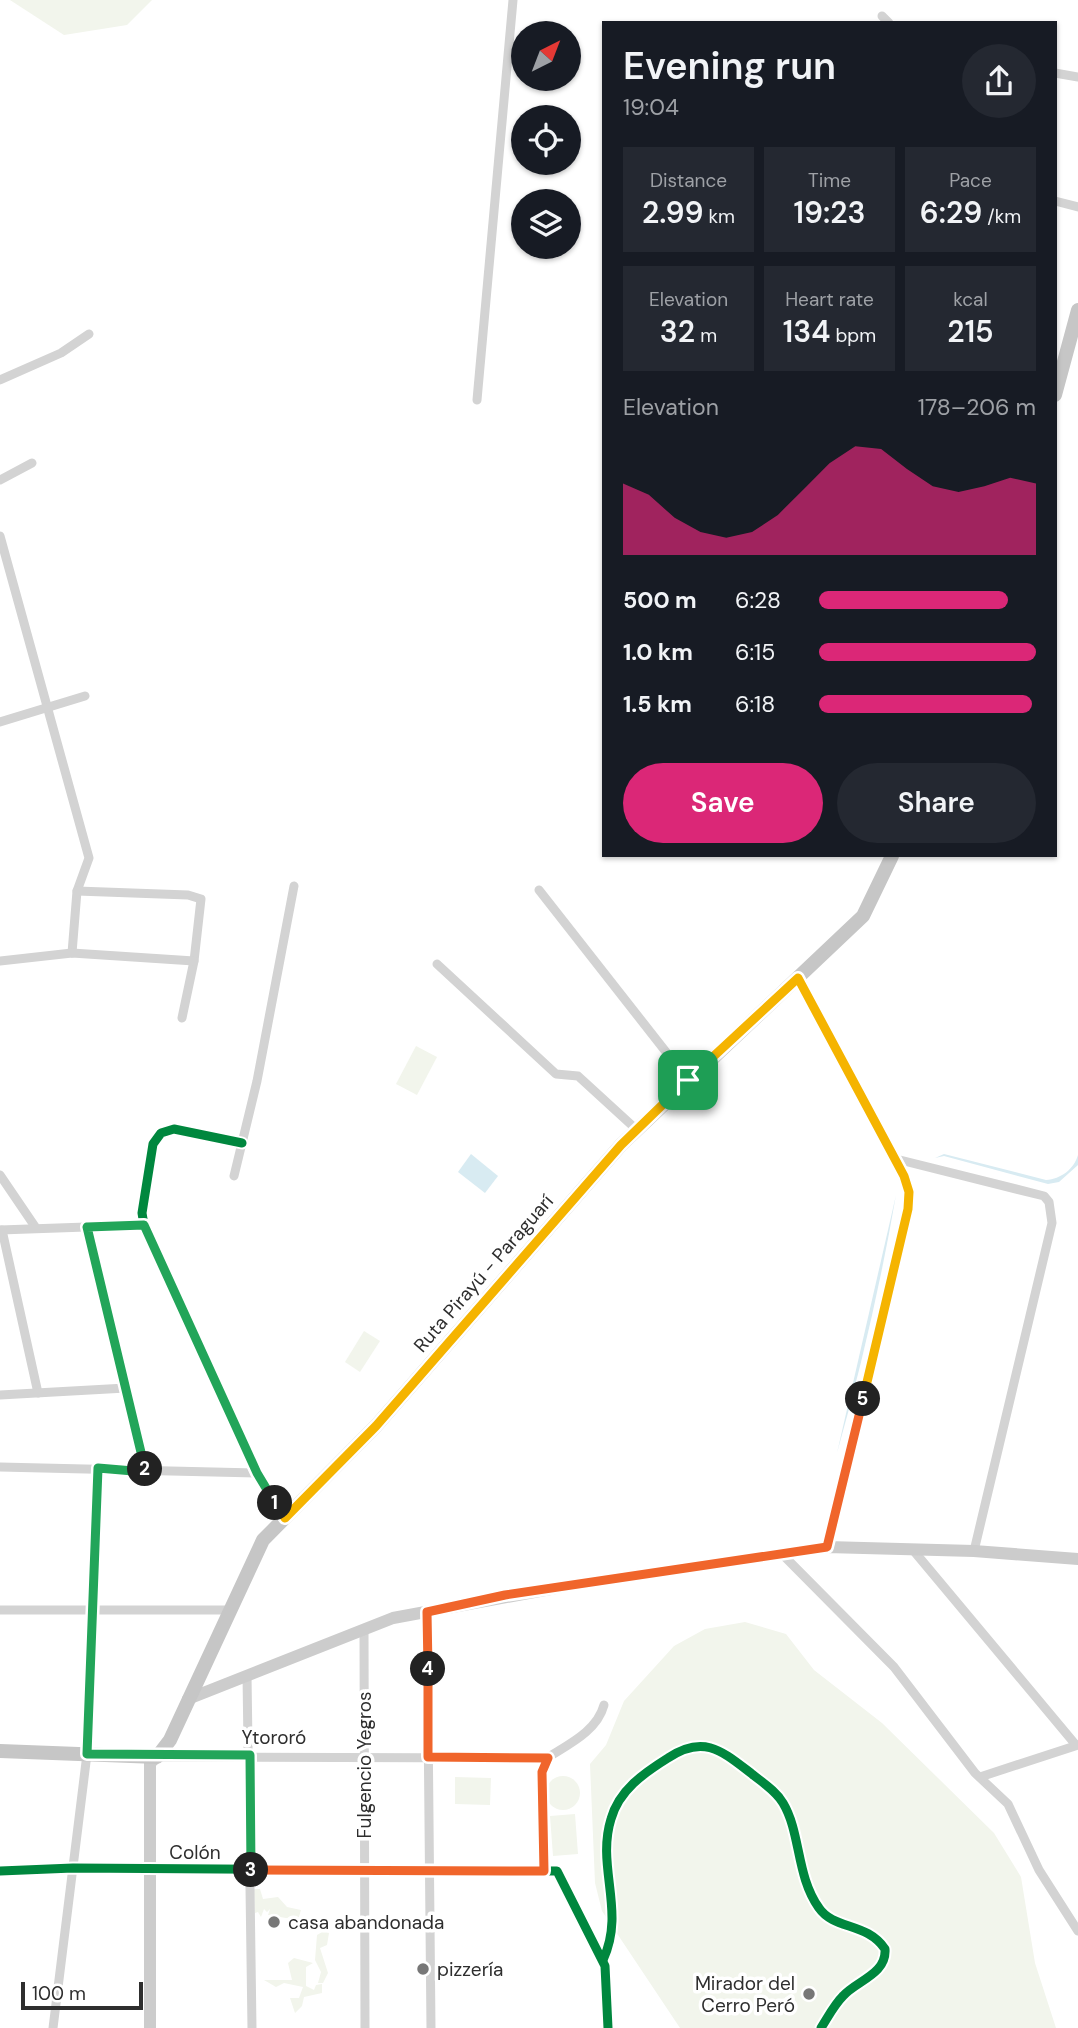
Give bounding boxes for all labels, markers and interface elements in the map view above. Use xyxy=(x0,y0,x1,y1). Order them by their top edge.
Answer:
north arrow xyxy=(511,21,581,91)
map controls xyxy=(511,21,581,259)
text: Evening run xyxy=(623,41,836,91)
button: share xyxy=(962,44,1036,118)
text: 19:04 xyxy=(623,92,679,122)
button: locate xyxy=(511,105,581,175)
text: Distance xyxy=(650,168,727,193)
text: Time xyxy=(808,168,851,193)
text: Pace xyxy=(949,168,992,193)
button: layers xyxy=(511,189,581,259)
text: 2.99 xyxy=(642,193,703,232)
text: 19:23 xyxy=(794,193,865,232)
text: 6:29 xyxy=(920,193,982,232)
text: km xyxy=(703,204,735,229)
text: /km xyxy=(982,204,1021,229)
text: Elevation xyxy=(649,287,728,312)
text: Heart rate xyxy=(785,287,874,312)
text: kcal xyxy=(953,287,988,312)
text: 32 xyxy=(660,312,695,351)
text: 134 xyxy=(783,312,830,351)
text: 215 xyxy=(947,312,994,351)
text: m xyxy=(695,323,717,348)
text: bpm xyxy=(830,323,876,348)
text: Elevation xyxy=(623,392,719,422)
text: 178–206 m xyxy=(918,392,1036,422)
text: 500 m xyxy=(623,585,697,615)
text: 6:28 xyxy=(735,585,781,615)
text: 1.0 km xyxy=(623,637,693,667)
text: 6:15 xyxy=(735,637,775,667)
text: 1.5 km xyxy=(623,689,692,719)
text: 6:18 xyxy=(735,689,775,719)
button: Save xyxy=(623,763,823,843)
button: Share xyxy=(837,763,1036,843)
pin xyxy=(658,1050,718,1110)
icon: arrive xyxy=(669,1061,707,1099)
street label: Ruta Pirayú - Paraguarí xyxy=(408,1189,559,1357)
pin: 5 xyxy=(846,1382,880,1416)
text: 5 xyxy=(857,1386,868,1411)
pin: 2 xyxy=(128,1452,162,1486)
text: 2 xyxy=(139,1456,150,1481)
pin: 1 xyxy=(258,1486,292,1520)
text: 1 xyxy=(271,1490,278,1515)
pin: 4 xyxy=(410,1652,446,1686)
text: 4 xyxy=(421,1656,434,1681)
street label: Fulgencio Yegros xyxy=(352,1691,377,1839)
street label: Ytororó xyxy=(242,1725,306,1750)
street label: Colón xyxy=(169,1840,221,1865)
pin: 3 xyxy=(233,1853,268,1888)
text: 3 xyxy=(245,1857,256,1882)
place label: casa abandonada xyxy=(288,1910,444,1935)
marker: casa abandonada xyxy=(266,1914,282,1930)
place label: pizzería xyxy=(437,1957,503,1982)
marker: pizzería xyxy=(415,1961,431,1977)
place label: Mirador del Cerro Peró xyxy=(695,1971,795,2018)
scale bar xyxy=(21,1979,144,2011)
text: 100 m xyxy=(32,1981,86,2006)
marker: Mirador del Cerro Peró xyxy=(801,1986,817,2002)

